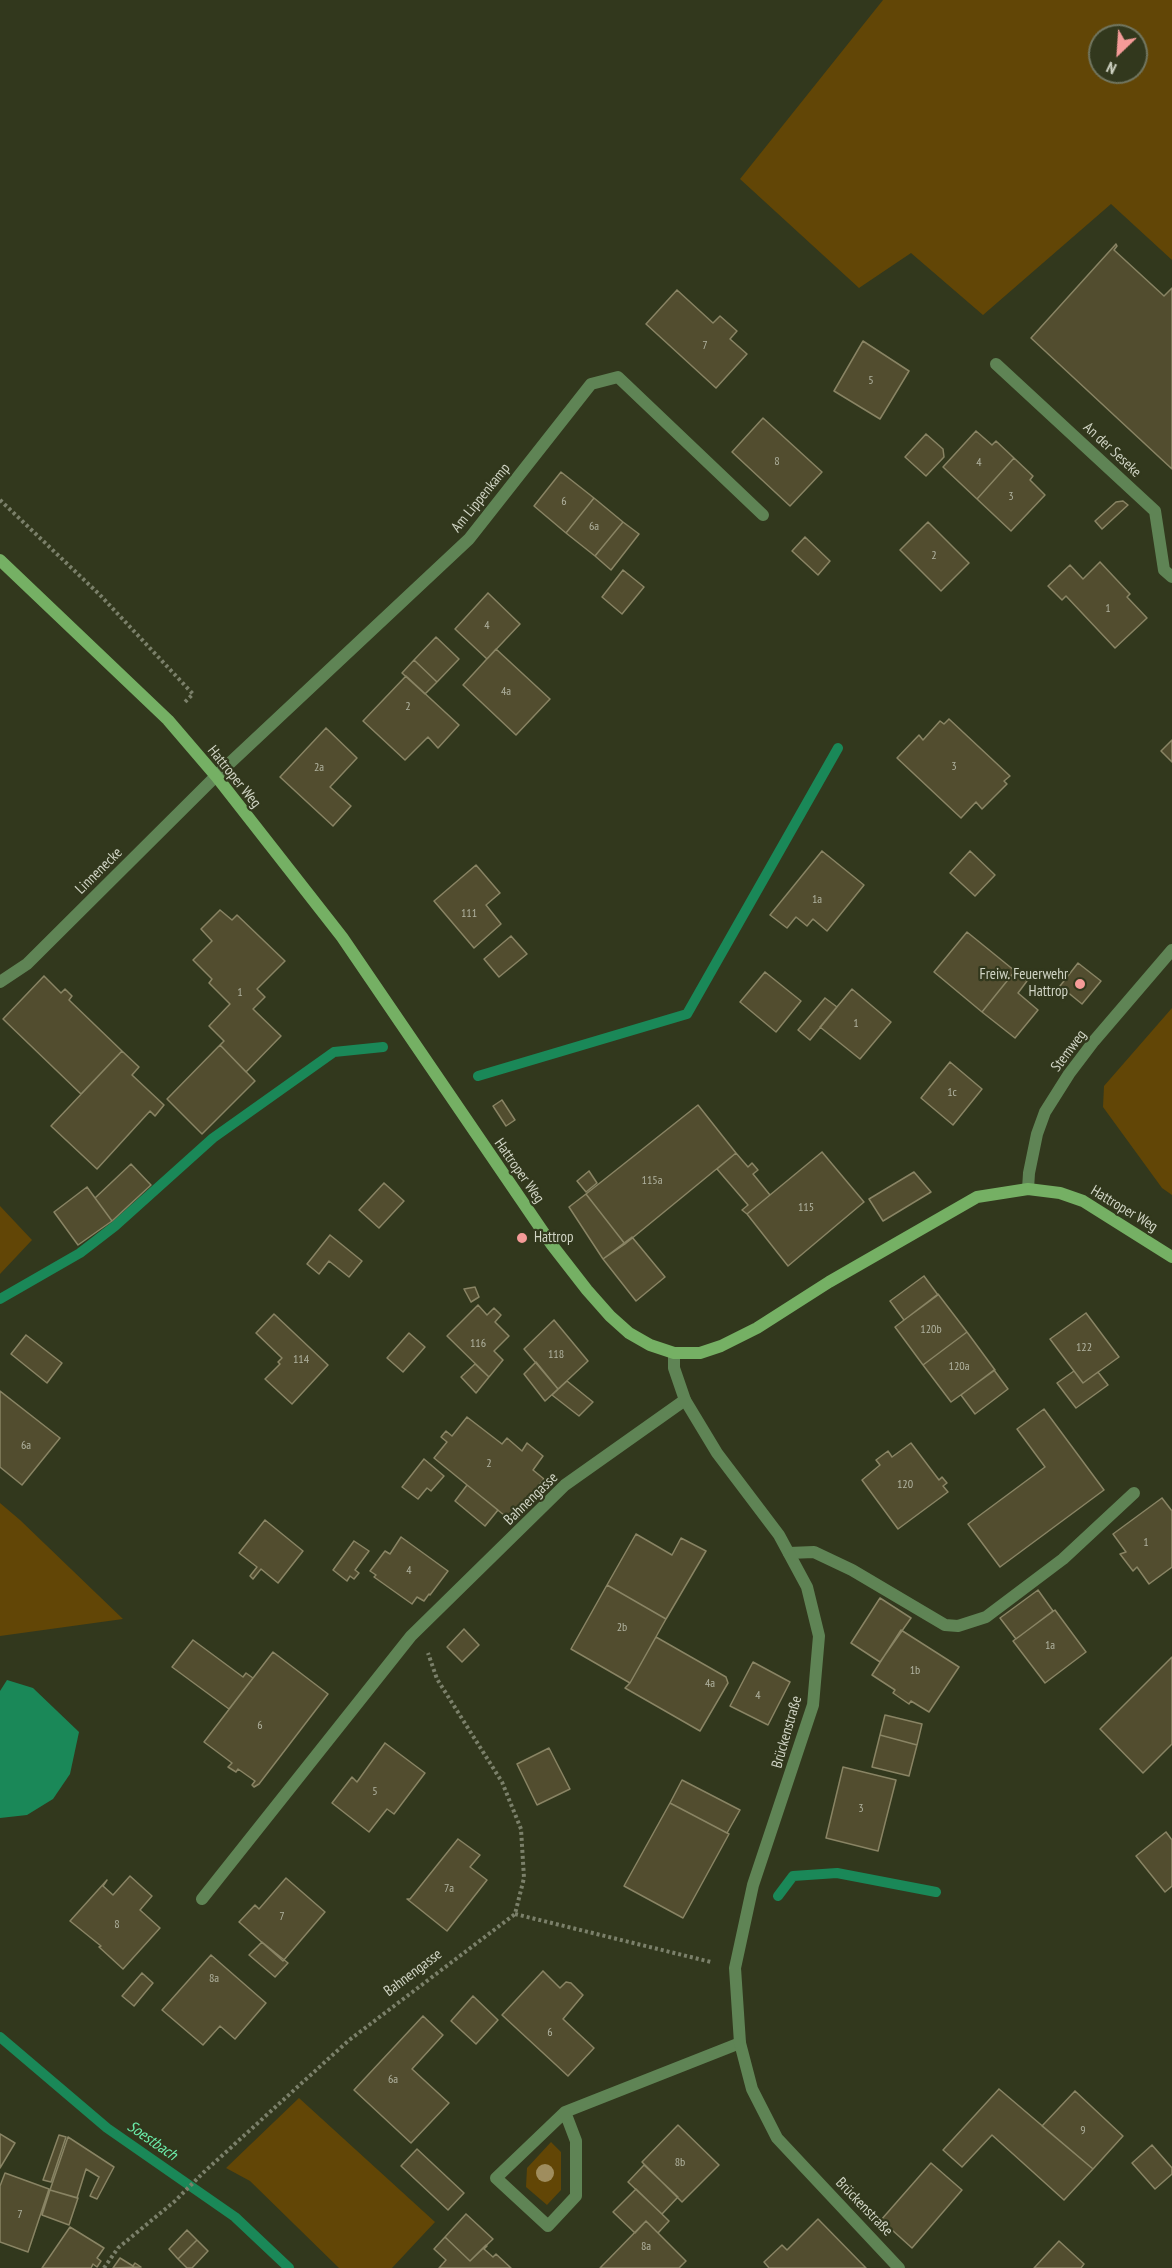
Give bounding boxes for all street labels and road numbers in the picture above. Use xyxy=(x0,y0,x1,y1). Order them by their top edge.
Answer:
street label: An der Seseke xyxy=(1079,419,1145,481)
street label: Am Lippenkamp xyxy=(448,460,514,536)
street label: Hattroper Weg xyxy=(203,742,265,812)
street label: Linnenecke xyxy=(72,844,126,898)
street label: Stemweg xyxy=(1047,1027,1091,1075)
street label: Hattroper Weg xyxy=(490,1135,548,1207)
street label: Hattroper Weg xyxy=(1087,1182,1161,1236)
street label: Bahnengasse xyxy=(500,1469,562,1529)
street label: Brückenstraße xyxy=(768,1694,806,1770)
street label: Bahnengasse xyxy=(380,1945,446,2001)
street label: Brückenstraße xyxy=(832,2174,896,2240)

